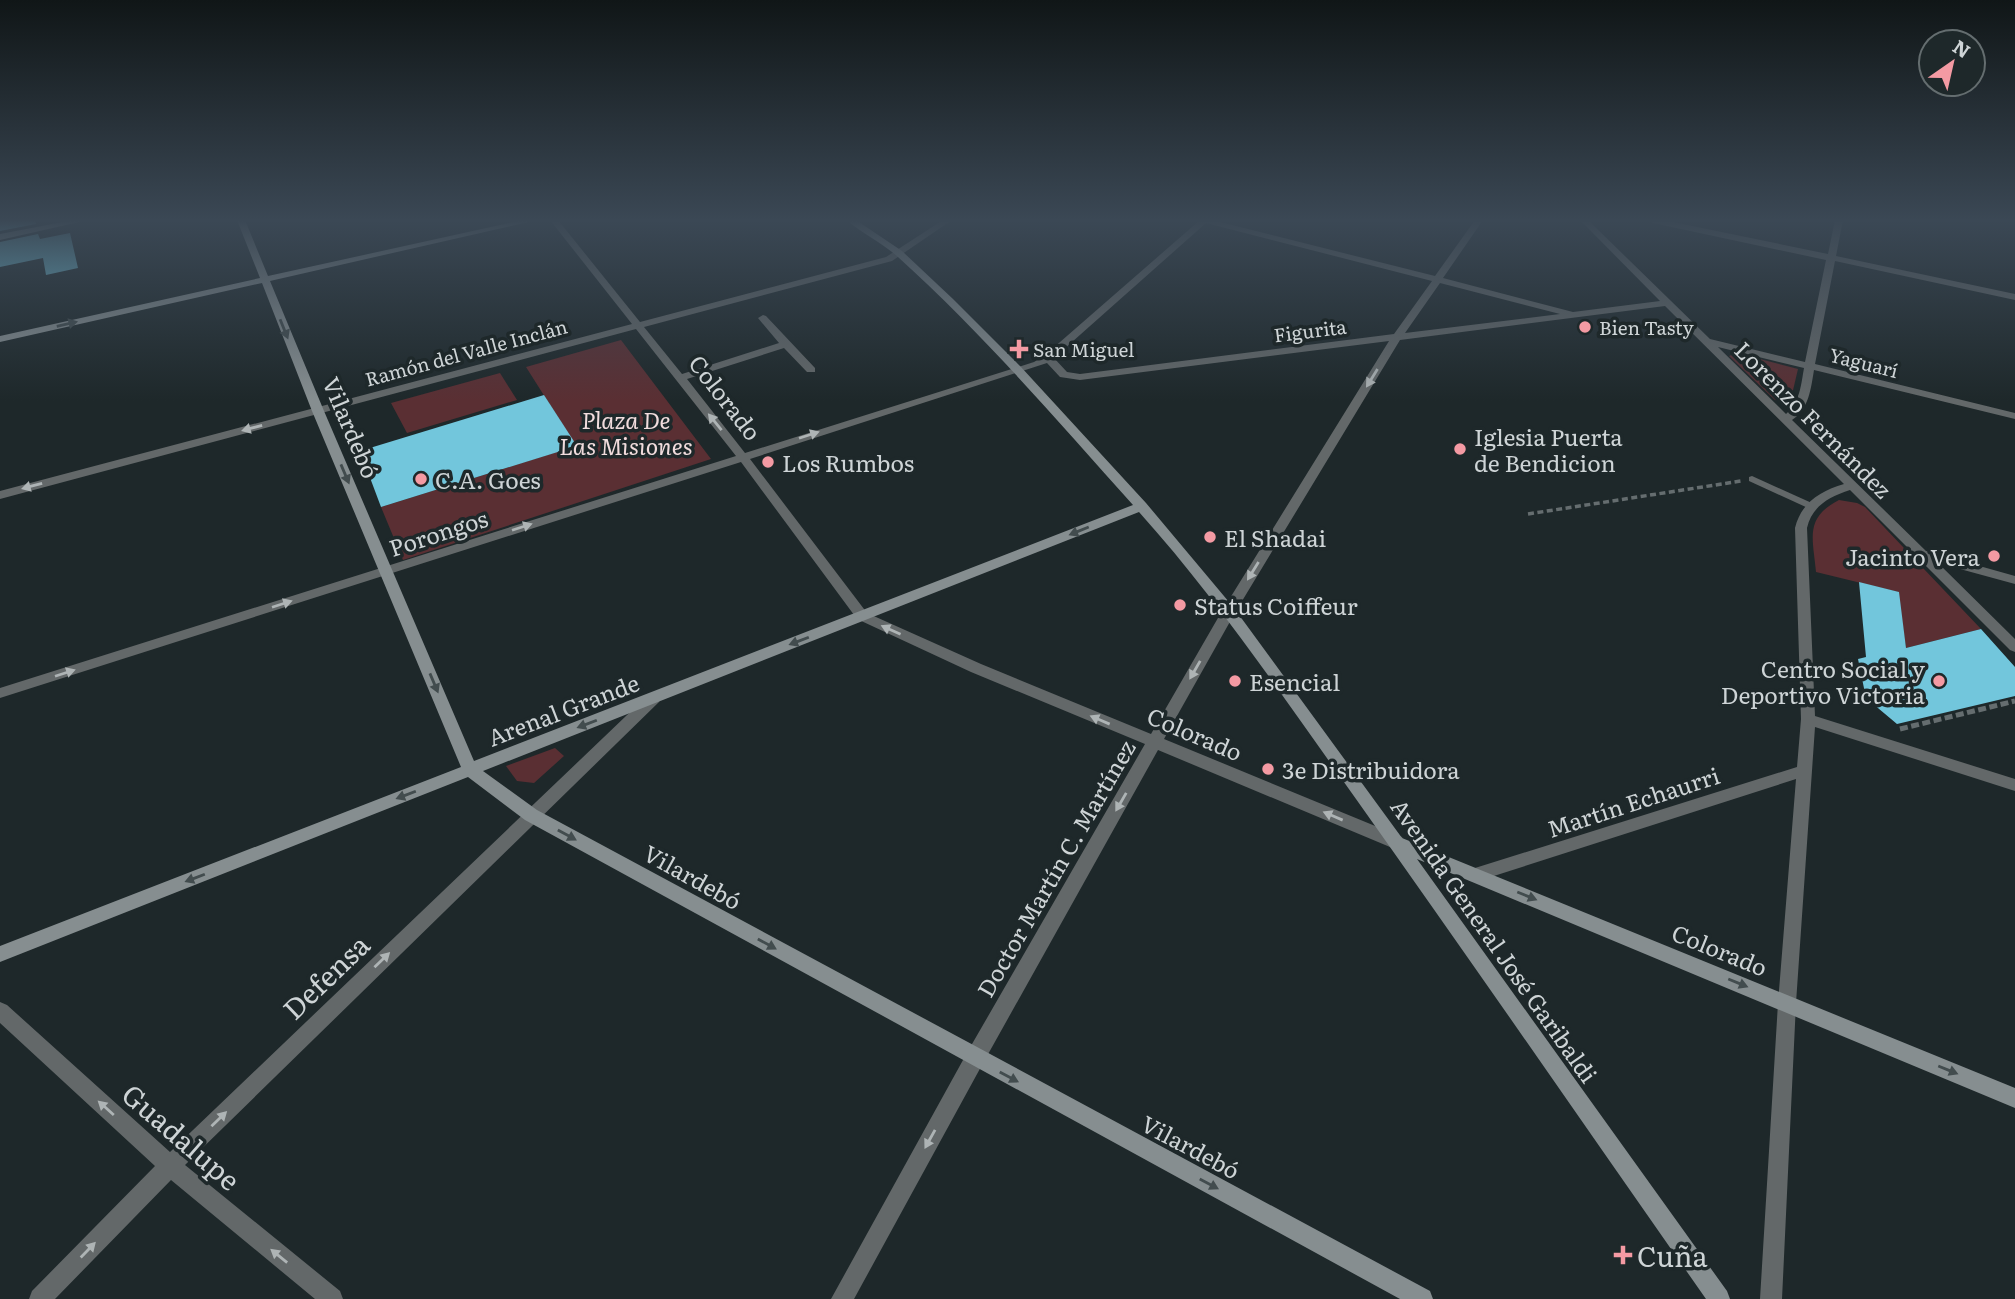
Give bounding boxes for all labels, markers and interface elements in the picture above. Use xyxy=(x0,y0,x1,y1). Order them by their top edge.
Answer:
north arrow xyxy=(1917,28,1987,98)
text: N xyxy=(1948,32,1977,64)
street label: Ramón del Valle Inclán xyxy=(362,312,570,392)
street label: Figurita xyxy=(1272,312,1349,348)
place label: Bien Tasty xyxy=(1599,313,1694,341)
one-way arrow xyxy=(56,318,78,329)
one-way arrow xyxy=(279,318,290,339)
marker: Bien Tasty xyxy=(1577,319,1593,335)
street label: Lorenzo Fernández xyxy=(1728,333,1900,505)
place label: San Miguel xyxy=(1033,335,1134,363)
street label: Yaguarí xyxy=(1827,340,1901,384)
marker: San Miguel xyxy=(1011,341,1027,357)
street label: Colorado xyxy=(682,347,770,447)
one-way arrow xyxy=(1366,368,1379,387)
street label: Vilardebó xyxy=(315,371,389,483)
park label: Plaza De Las Misiones xyxy=(559,402,693,462)
one-way arrow xyxy=(707,413,722,431)
place label: Iglesia Puerta de Bendicion xyxy=(1474,419,1623,479)
one-way arrow xyxy=(241,424,262,434)
one-way arrow xyxy=(798,430,819,440)
marker: Iglesia Puerta de Bendicion xyxy=(1452,441,1468,457)
place label: Los Rumbos xyxy=(782,445,914,479)
marker: Los Rumbos xyxy=(760,454,776,470)
place label: C.A. Goes xyxy=(435,462,541,496)
one-way arrow xyxy=(340,463,351,484)
marker: C.A. Goes xyxy=(413,471,429,487)
one-way arrow xyxy=(21,481,43,492)
street label: Porongos xyxy=(384,500,492,564)
place label: El Shadai xyxy=(1224,520,1327,554)
one-way arrow xyxy=(512,521,533,532)
one-way arrow xyxy=(1068,525,1089,536)
marker: El Shadai xyxy=(1202,529,1218,545)
place label: Jacinto Vera xyxy=(1845,539,1981,573)
marker: Jacinto Vera xyxy=(1986,548,2002,564)
one-way arrow xyxy=(1247,562,1260,581)
place label: Status Coiffeur xyxy=(1194,588,1358,622)
marker: Status Coiffeur xyxy=(1172,597,1188,613)
one-way arrow xyxy=(272,598,293,609)
one-way arrow xyxy=(881,624,902,635)
one-way arrow xyxy=(788,635,809,646)
place label: Centro Social y Deportivo Victoria xyxy=(1721,651,1926,711)
one-way arrow xyxy=(1189,661,1201,680)
street label: Arenal Grande xyxy=(482,664,644,754)
place label: Esencial xyxy=(1249,664,1340,698)
one-way arrow xyxy=(55,667,76,677)
one-way arrow xyxy=(428,673,440,693)
marker: Esencial xyxy=(1227,673,1243,689)
marker: Centro Social y Deportivo Victoria xyxy=(1931,673,1947,689)
street label: Colorado xyxy=(1142,698,1248,768)
one-way arrow xyxy=(1090,714,1111,725)
one-way arrow xyxy=(576,718,597,729)
street label: Doctor Martín C. Martínez xyxy=(967,733,1143,1003)
place label: 3e Distribuidora xyxy=(1282,752,1460,786)
street label: Martín Echaurri xyxy=(1542,757,1724,845)
marker: 3e Distribuidora xyxy=(1260,761,1276,777)
one-way arrow xyxy=(396,789,417,800)
street label: Avenida General José Garibaldi xyxy=(1384,791,1607,1089)
one-way arrow xyxy=(1115,792,1127,811)
one-way arrow xyxy=(1322,811,1343,822)
one-way arrow xyxy=(557,829,577,840)
street label: Vilardebó xyxy=(638,835,748,917)
one-way arrow xyxy=(184,872,205,883)
one-way arrow xyxy=(1517,891,1538,902)
street label: Colorado xyxy=(1667,914,1773,984)
street label: Defensa xyxy=(272,924,378,1028)
one-way arrow xyxy=(757,938,776,950)
one-way arrow xyxy=(373,953,390,969)
one-way arrow xyxy=(1727,978,1748,989)
one-way arrow xyxy=(1938,1064,1958,1076)
one-way arrow xyxy=(999,1071,1019,1082)
street label: Guadalupe xyxy=(114,1073,250,1199)
one-way arrow xyxy=(97,1100,115,1116)
street label: Vilardebó xyxy=(1136,1106,1246,1186)
one-way arrow xyxy=(210,1111,227,1127)
one-way arrow xyxy=(924,1129,936,1149)
one-way arrow xyxy=(1200,1178,1220,1190)
place label: Cuña xyxy=(1637,1234,1708,1276)
one-way arrow xyxy=(79,1243,96,1259)
marker: Cuña xyxy=(1615,1247,1631,1263)
one-way arrow xyxy=(271,1248,289,1263)

